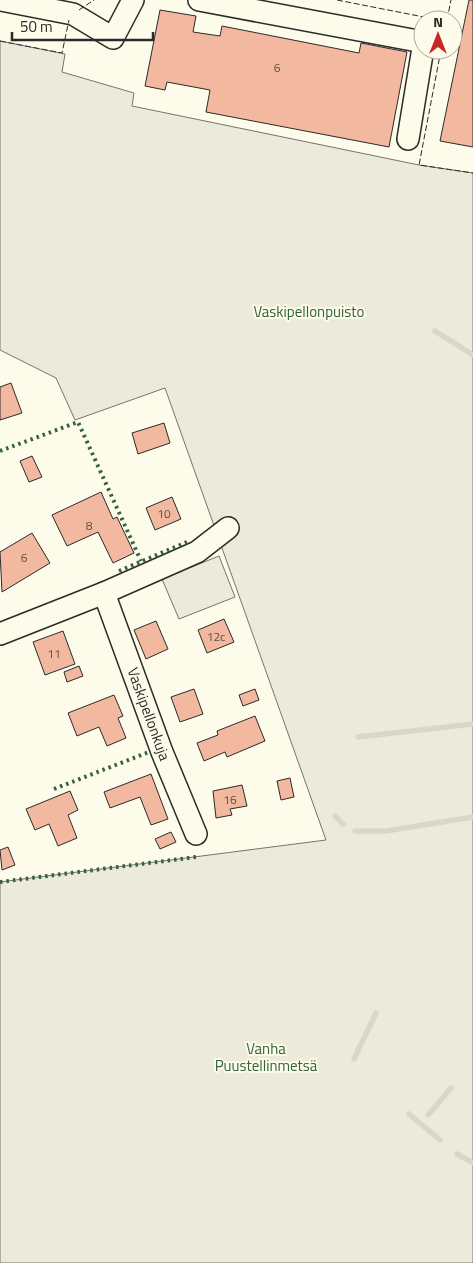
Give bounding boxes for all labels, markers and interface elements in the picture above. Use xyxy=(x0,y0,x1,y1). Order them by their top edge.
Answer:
scale bar xyxy=(12,10,154,42)
north arrow xyxy=(413,10,463,60)
text: N xyxy=(433,11,443,32)
text: 50 m xyxy=(20,15,53,38)
house number: 6 xyxy=(274,58,281,77)
park label: Vaskipellonpuisto xyxy=(254,300,365,323)
house number: 10 xyxy=(157,504,171,523)
house number: 8 xyxy=(86,516,93,535)
house number: 6 xyxy=(21,548,28,567)
house number: 12c xyxy=(207,627,225,646)
house number: 11 xyxy=(47,644,61,663)
street label: Vaskipellonkuja xyxy=(121,664,177,764)
house number: 16 xyxy=(223,790,237,809)
park label: Vanha Puustellinmetsä xyxy=(215,1037,318,1077)

